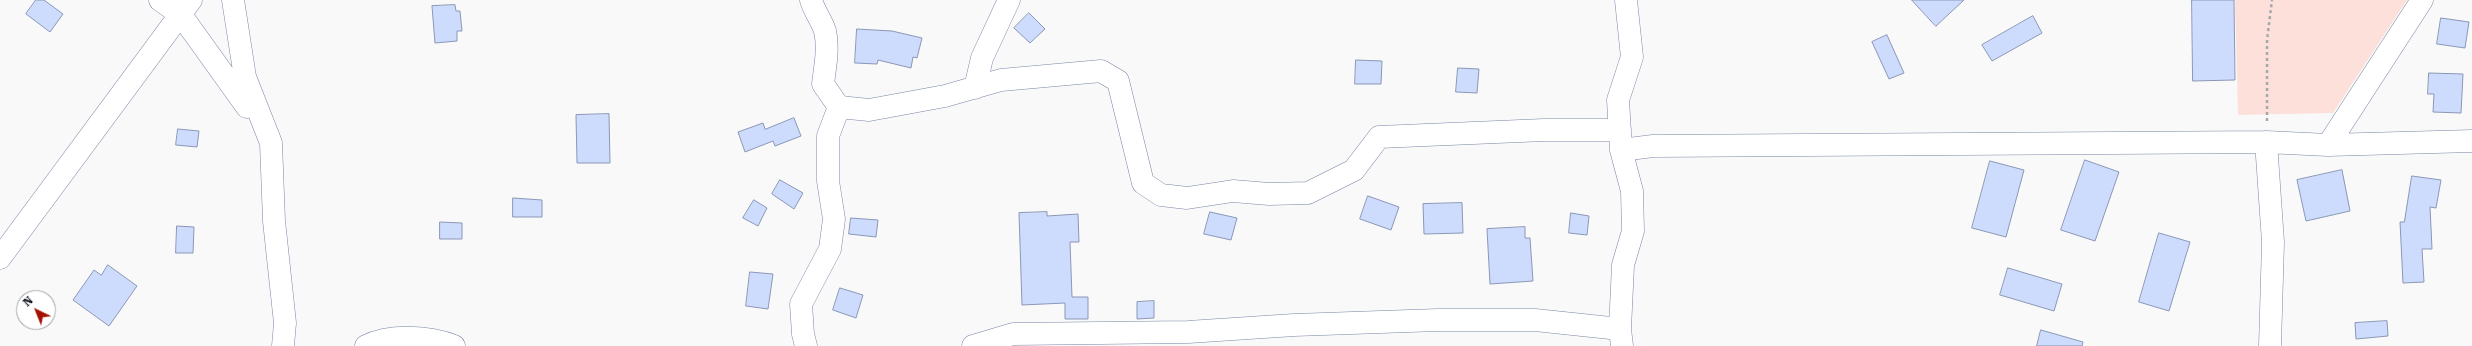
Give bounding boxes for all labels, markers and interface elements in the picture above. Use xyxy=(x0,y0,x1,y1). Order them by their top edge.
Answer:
north arrow xyxy=(16,290,56,330)
text: N xyxy=(21,294,36,309)

